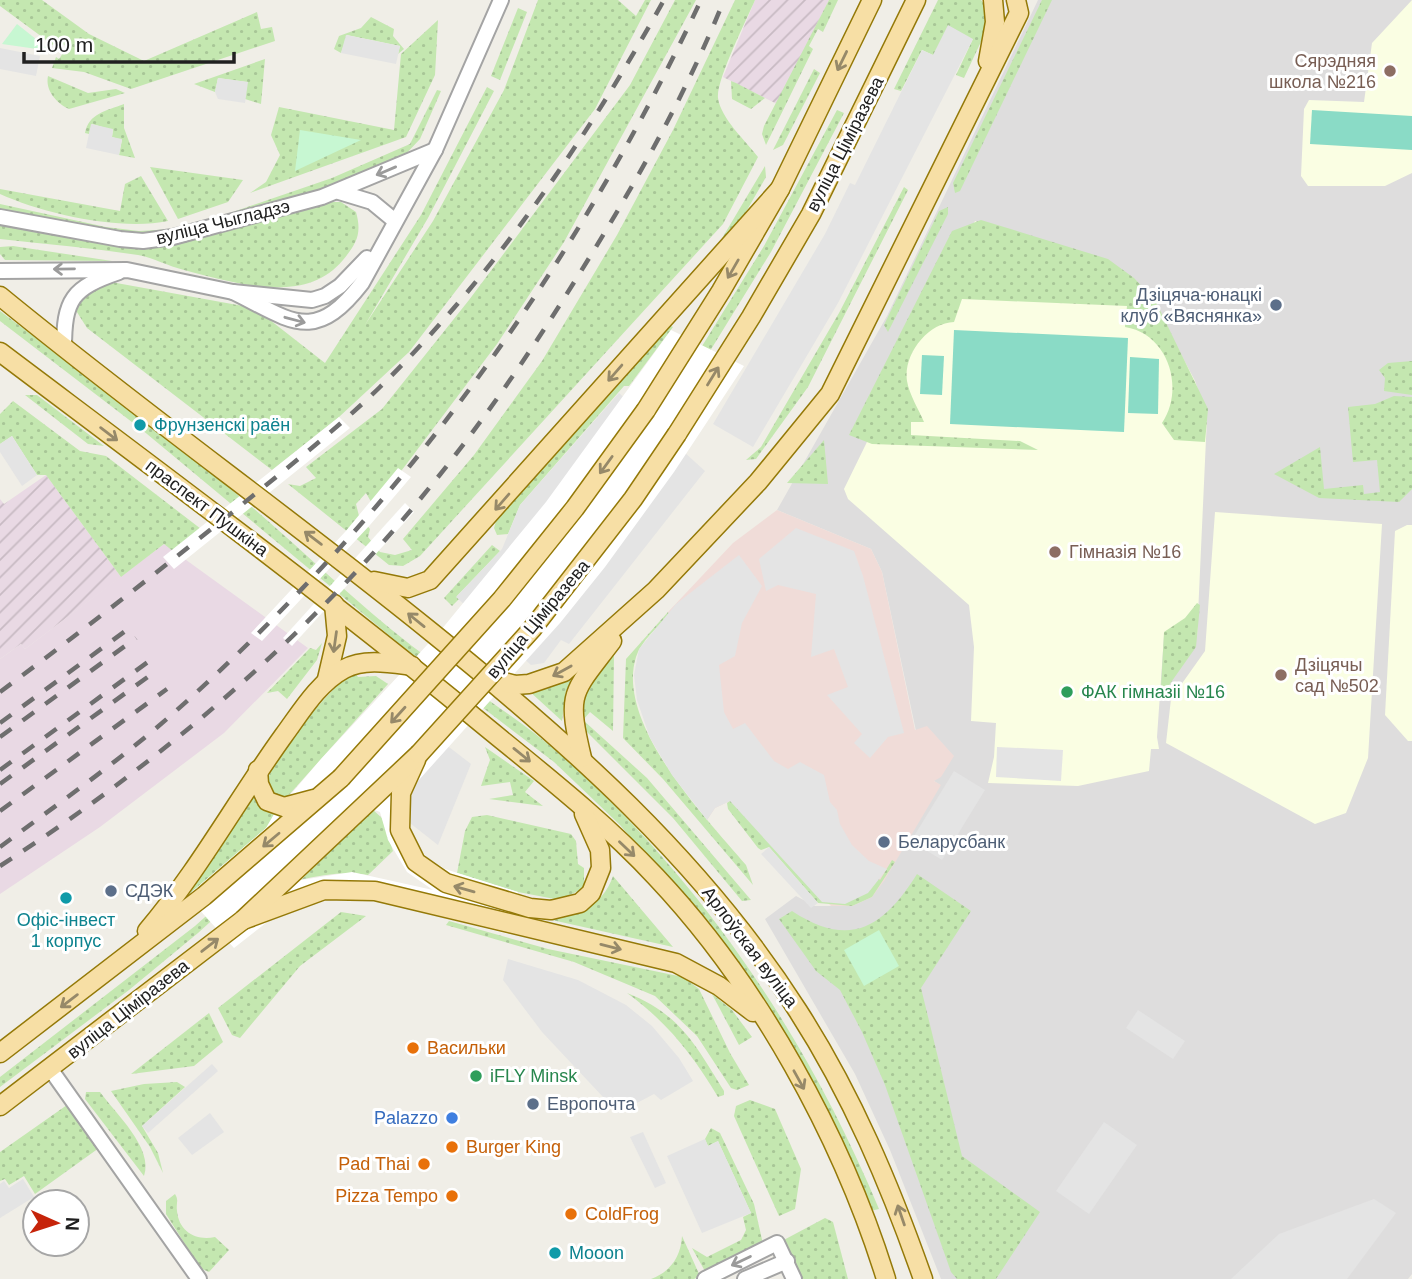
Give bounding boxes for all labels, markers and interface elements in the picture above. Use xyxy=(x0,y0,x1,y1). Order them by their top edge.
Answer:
scale bar xyxy=(24,21,234,65)
text: 100 m xyxy=(35,33,93,56)
one-way arrow xyxy=(834,50,848,71)
place label: Сярэдняя школа №216 xyxy=(1269,51,1376,92)
marker: Сярэдняя школа №216 xyxy=(1382,63,1398,79)
street label: вуліца Ціміразева xyxy=(802,72,888,215)
one-way arrow xyxy=(376,165,397,178)
street label: вуліца Чыгладзэ xyxy=(154,196,292,248)
one-way arrow xyxy=(726,258,739,279)
one-way arrow xyxy=(52,263,75,276)
place label: Дзіцяча-юнацкі клуб «Вяснянка» xyxy=(1120,285,1262,326)
marker: Дзіцяча-юнацкі клуб «Вяснянка» xyxy=(1268,297,1284,313)
one-way arrow xyxy=(284,315,306,328)
one-way arrow xyxy=(607,363,623,381)
one-way arrow xyxy=(707,367,721,387)
place label: Фрунзенскі раён xyxy=(154,415,290,435)
marker: Фрунзенскі раён xyxy=(132,417,148,433)
one-way arrow xyxy=(99,427,118,442)
street label: праспект Пушкіна xyxy=(142,455,273,561)
one-way arrow xyxy=(599,455,613,474)
one-way arrow xyxy=(494,493,510,511)
one-way arrow xyxy=(304,531,322,546)
place label: Гімназія №16 xyxy=(1069,542,1181,562)
marker: Гімназія №16 xyxy=(1047,544,1063,560)
street label: вуліца Ціміразева xyxy=(483,555,594,682)
one-way arrow xyxy=(408,612,426,627)
one-way arrow xyxy=(329,630,342,653)
place label: Дзіцячы сад №502 xyxy=(1295,655,1379,696)
one-way arrow xyxy=(553,664,573,678)
marker: Дзіцячы сад №502 xyxy=(1273,667,1289,683)
place label: ФАК гімназіі №16 xyxy=(1081,682,1225,702)
marker: ФАК гімназіі №16 xyxy=(1059,684,1075,700)
one-way arrow xyxy=(390,706,406,724)
one-way arrow xyxy=(512,748,530,763)
one-way arrow xyxy=(263,832,281,848)
place label: Беларусбанк xyxy=(898,832,1005,852)
marker: Беларусбанк xyxy=(876,834,892,850)
one-way arrow xyxy=(618,840,635,857)
place label: СДЭК xyxy=(125,881,174,901)
one-way arrow xyxy=(454,881,476,894)
marker: СДЭК xyxy=(103,883,119,899)
street label: Арлоўская вуліца xyxy=(698,883,802,1012)
marker: Офіс-інвест 1 корпус xyxy=(58,890,74,906)
place label: Офіс-інвест 1 корпус xyxy=(17,910,115,951)
one-way arrow xyxy=(200,938,218,953)
one-way arrow xyxy=(599,941,622,954)
street label: вуліца Ціміразева xyxy=(63,955,193,1063)
one-way arrow xyxy=(60,993,79,1008)
place label: Васильки xyxy=(427,1038,506,1058)
marker: Васильки xyxy=(405,1040,421,1056)
place label: iFLY Minsk xyxy=(490,1066,578,1086)
marker: iFLY Minsk xyxy=(468,1068,484,1084)
one-way arrow xyxy=(793,1069,807,1089)
place label: Европочта xyxy=(547,1094,636,1114)
marker: Европочта xyxy=(525,1096,541,1112)
place label: Palazzo xyxy=(374,1108,438,1128)
marker: Palazzo xyxy=(444,1110,460,1126)
place label: Burger King xyxy=(466,1137,561,1157)
marker: Burger King xyxy=(444,1139,460,1155)
place label: Pad Thai xyxy=(338,1154,410,1174)
marker: Pad Thai xyxy=(416,1156,432,1172)
place label: Pizza Tempo xyxy=(335,1186,438,1206)
north arrow xyxy=(21,1188,91,1258)
marker: Pizza Tempo xyxy=(444,1188,460,1204)
place label: ColdFrog xyxy=(585,1204,659,1224)
one-way arrow xyxy=(894,1204,906,1226)
marker: ColdFrog xyxy=(563,1206,579,1222)
text: N xyxy=(62,1216,83,1231)
place label: Mooon xyxy=(569,1243,624,1263)
marker: Mooon xyxy=(547,1245,563,1261)
one-way arrow xyxy=(731,1255,752,1269)

